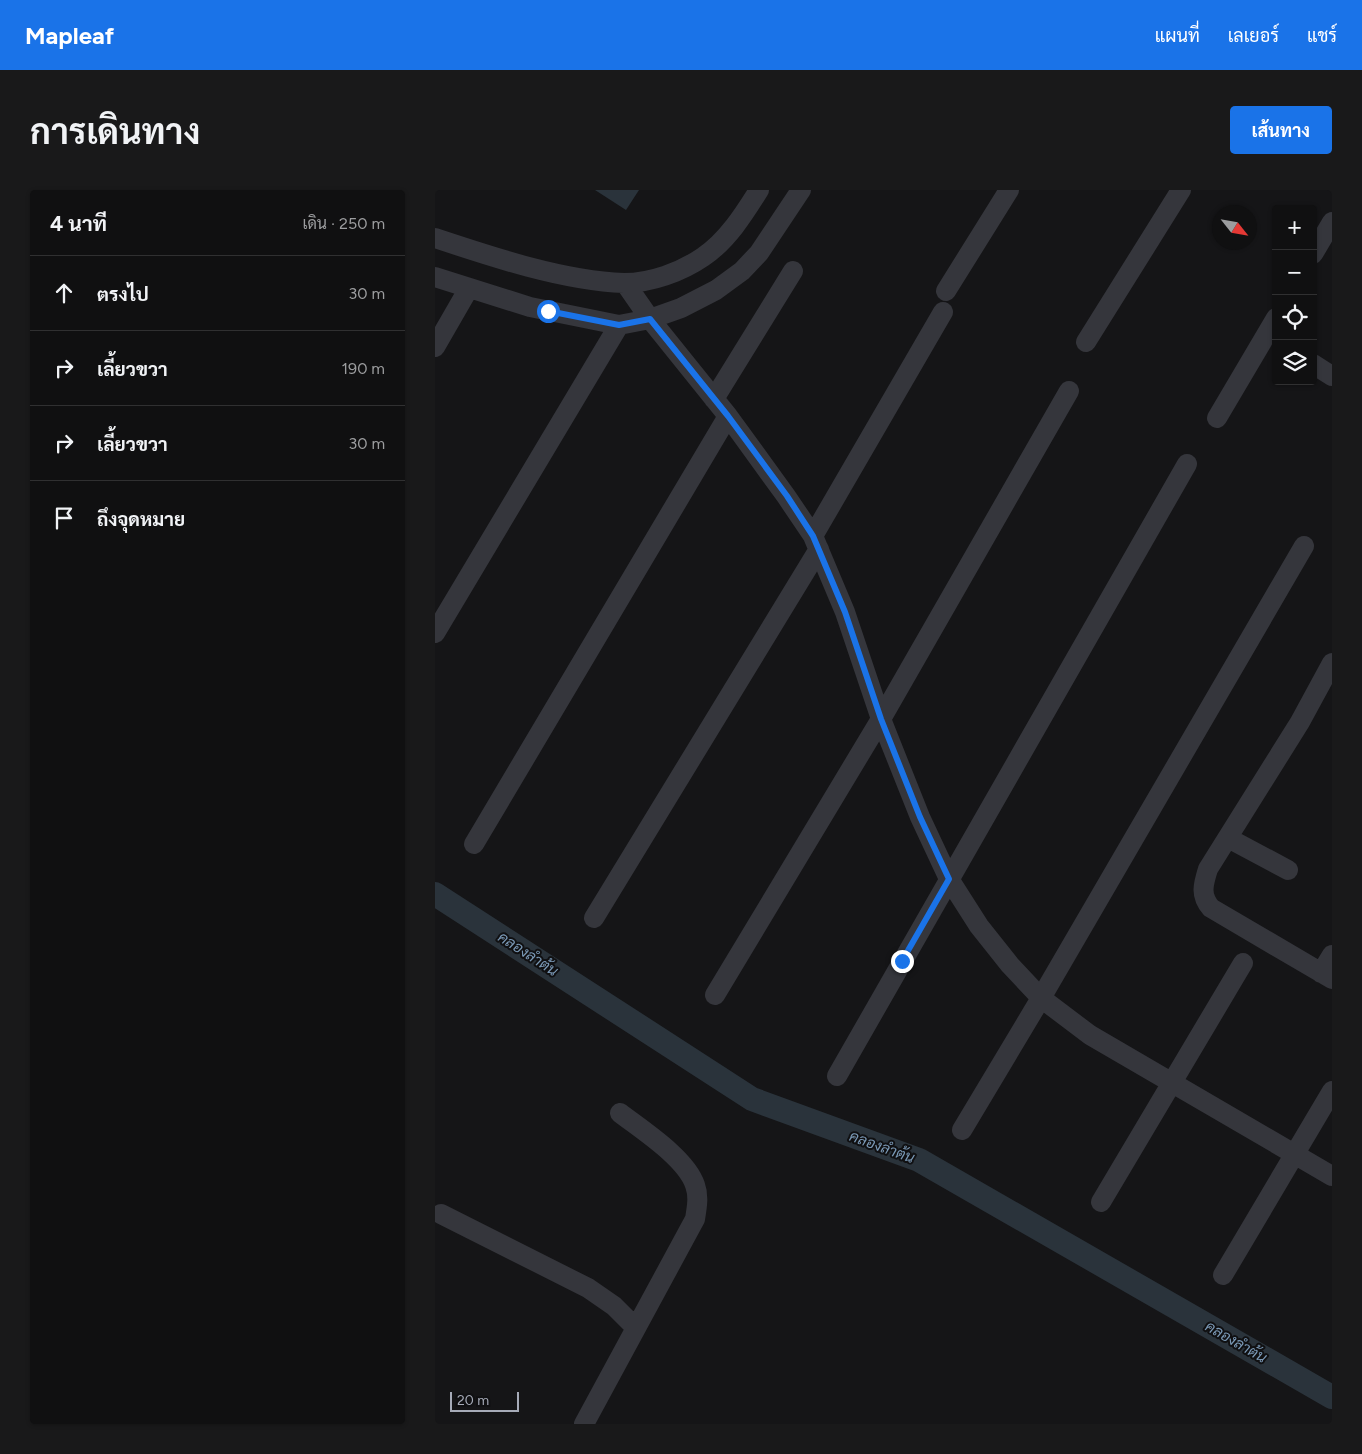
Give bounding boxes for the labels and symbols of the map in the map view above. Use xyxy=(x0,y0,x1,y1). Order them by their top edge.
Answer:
north arrow xyxy=(1212,205,1257,250)
route start xyxy=(537,300,560,323)
water label: คลองลำต้น xyxy=(495,927,562,980)
route end xyxy=(891,950,914,973)
water label: คลองลำต้น xyxy=(847,1126,918,1167)
water label: คลองลำต้น xyxy=(1202,1316,1271,1367)
scale bar xyxy=(450,1389,519,1412)

